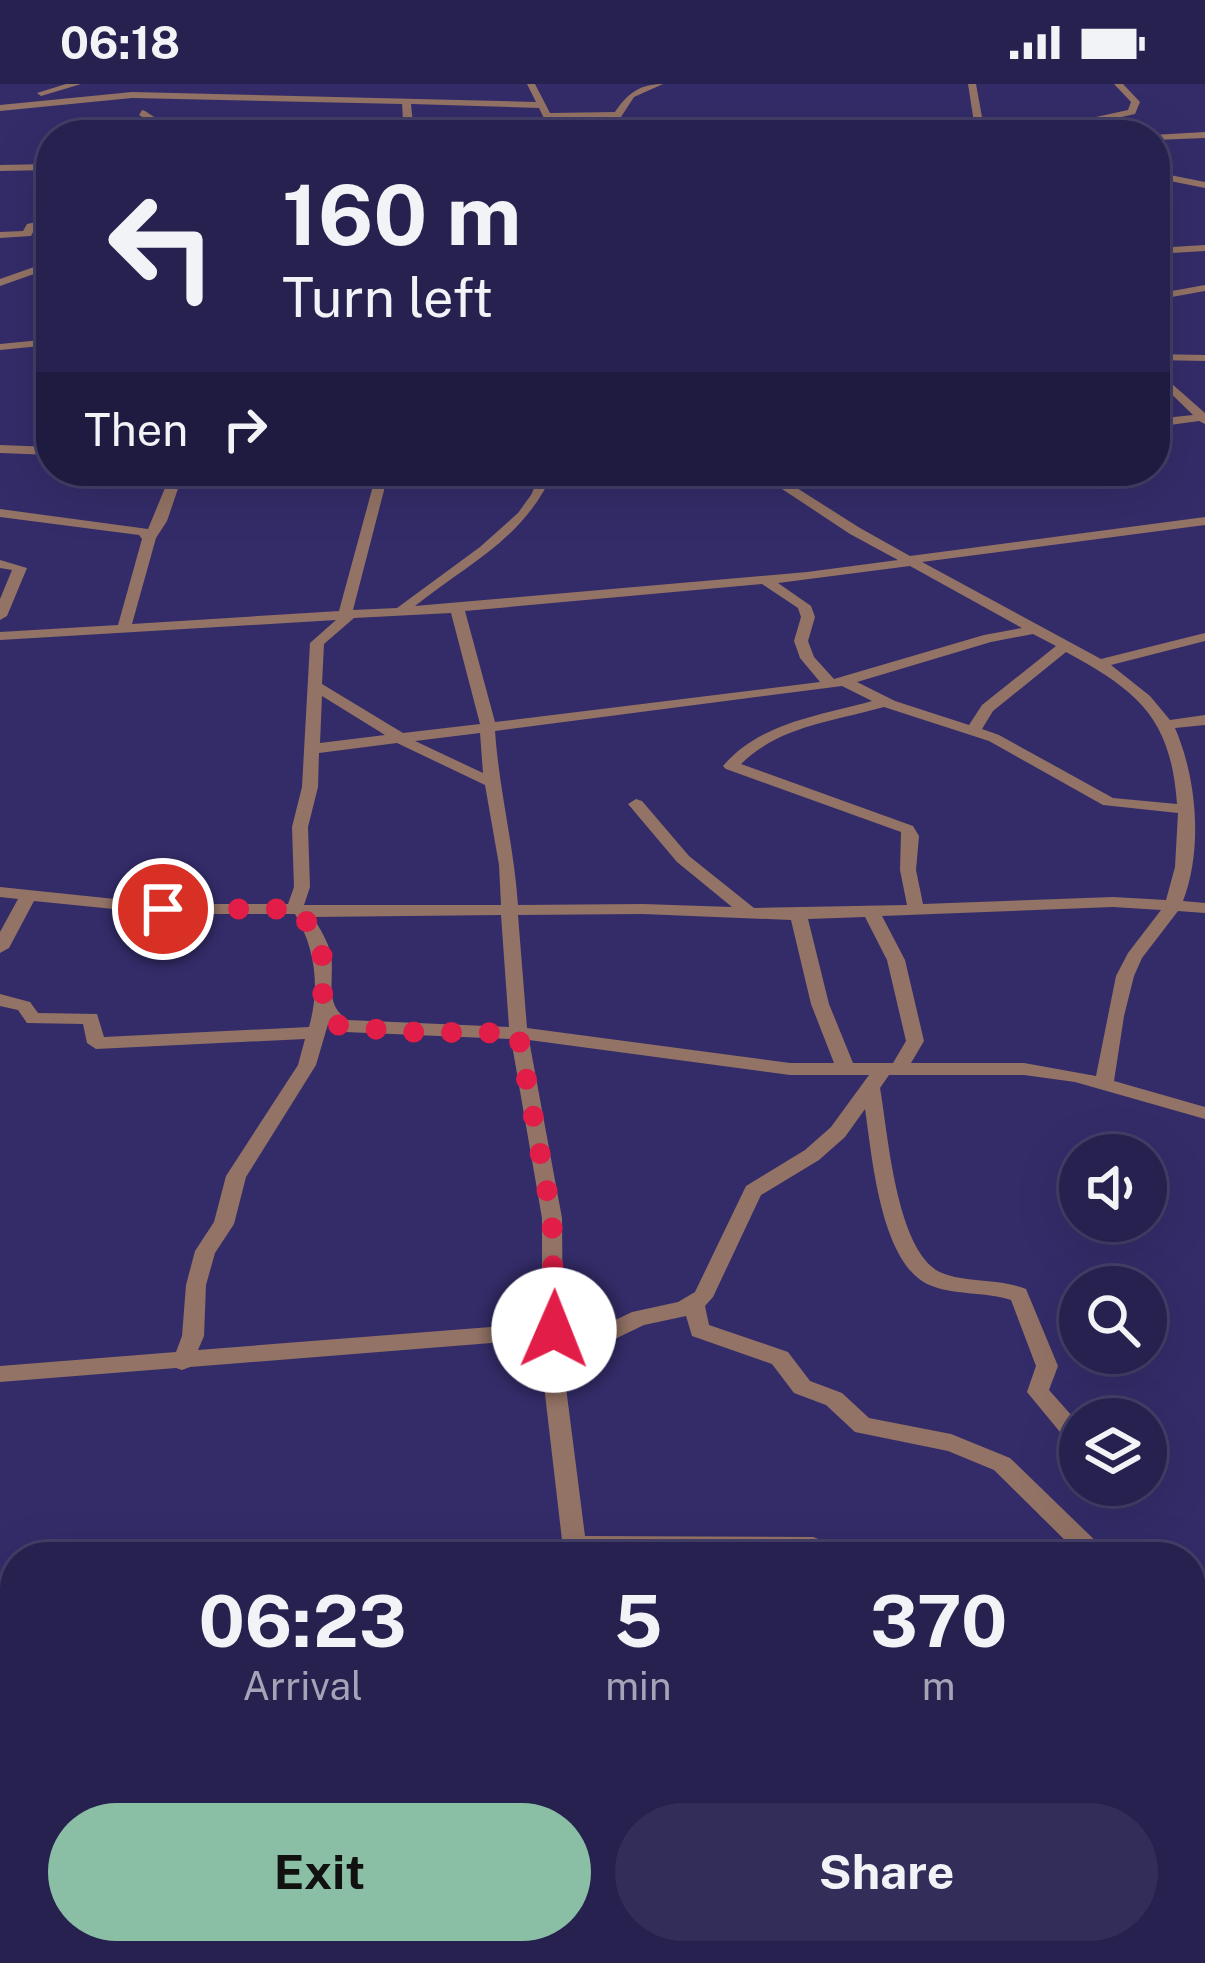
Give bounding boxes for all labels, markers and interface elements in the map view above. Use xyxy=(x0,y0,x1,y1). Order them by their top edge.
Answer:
text: 06:18 xyxy=(60,16,180,69)
text: 160 m xyxy=(282,165,521,264)
icon: left xyxy=(84,168,240,324)
text: Turn left xyxy=(282,266,493,329)
icon: right xyxy=(212,396,278,462)
text: Then xyxy=(84,403,188,456)
pin xyxy=(112,858,214,960)
icon: arrive xyxy=(130,876,196,942)
map controls xyxy=(1059,1134,1167,1506)
button: sound xyxy=(1059,1134,1167,1242)
button: search xyxy=(1059,1266,1167,1374)
position arrow xyxy=(491,1267,617,1393)
button: layers xyxy=(1059,1398,1167,1506)
text: 06:23 xyxy=(199,1579,407,1663)
text: 5 xyxy=(614,1579,663,1663)
text: 370 xyxy=(870,1579,1007,1663)
text: Arrival xyxy=(242,1663,363,1709)
text: min xyxy=(605,1663,671,1709)
text: m xyxy=(922,1663,956,1709)
button: Exit xyxy=(48,1803,591,1941)
button: Share xyxy=(615,1803,1158,1941)

